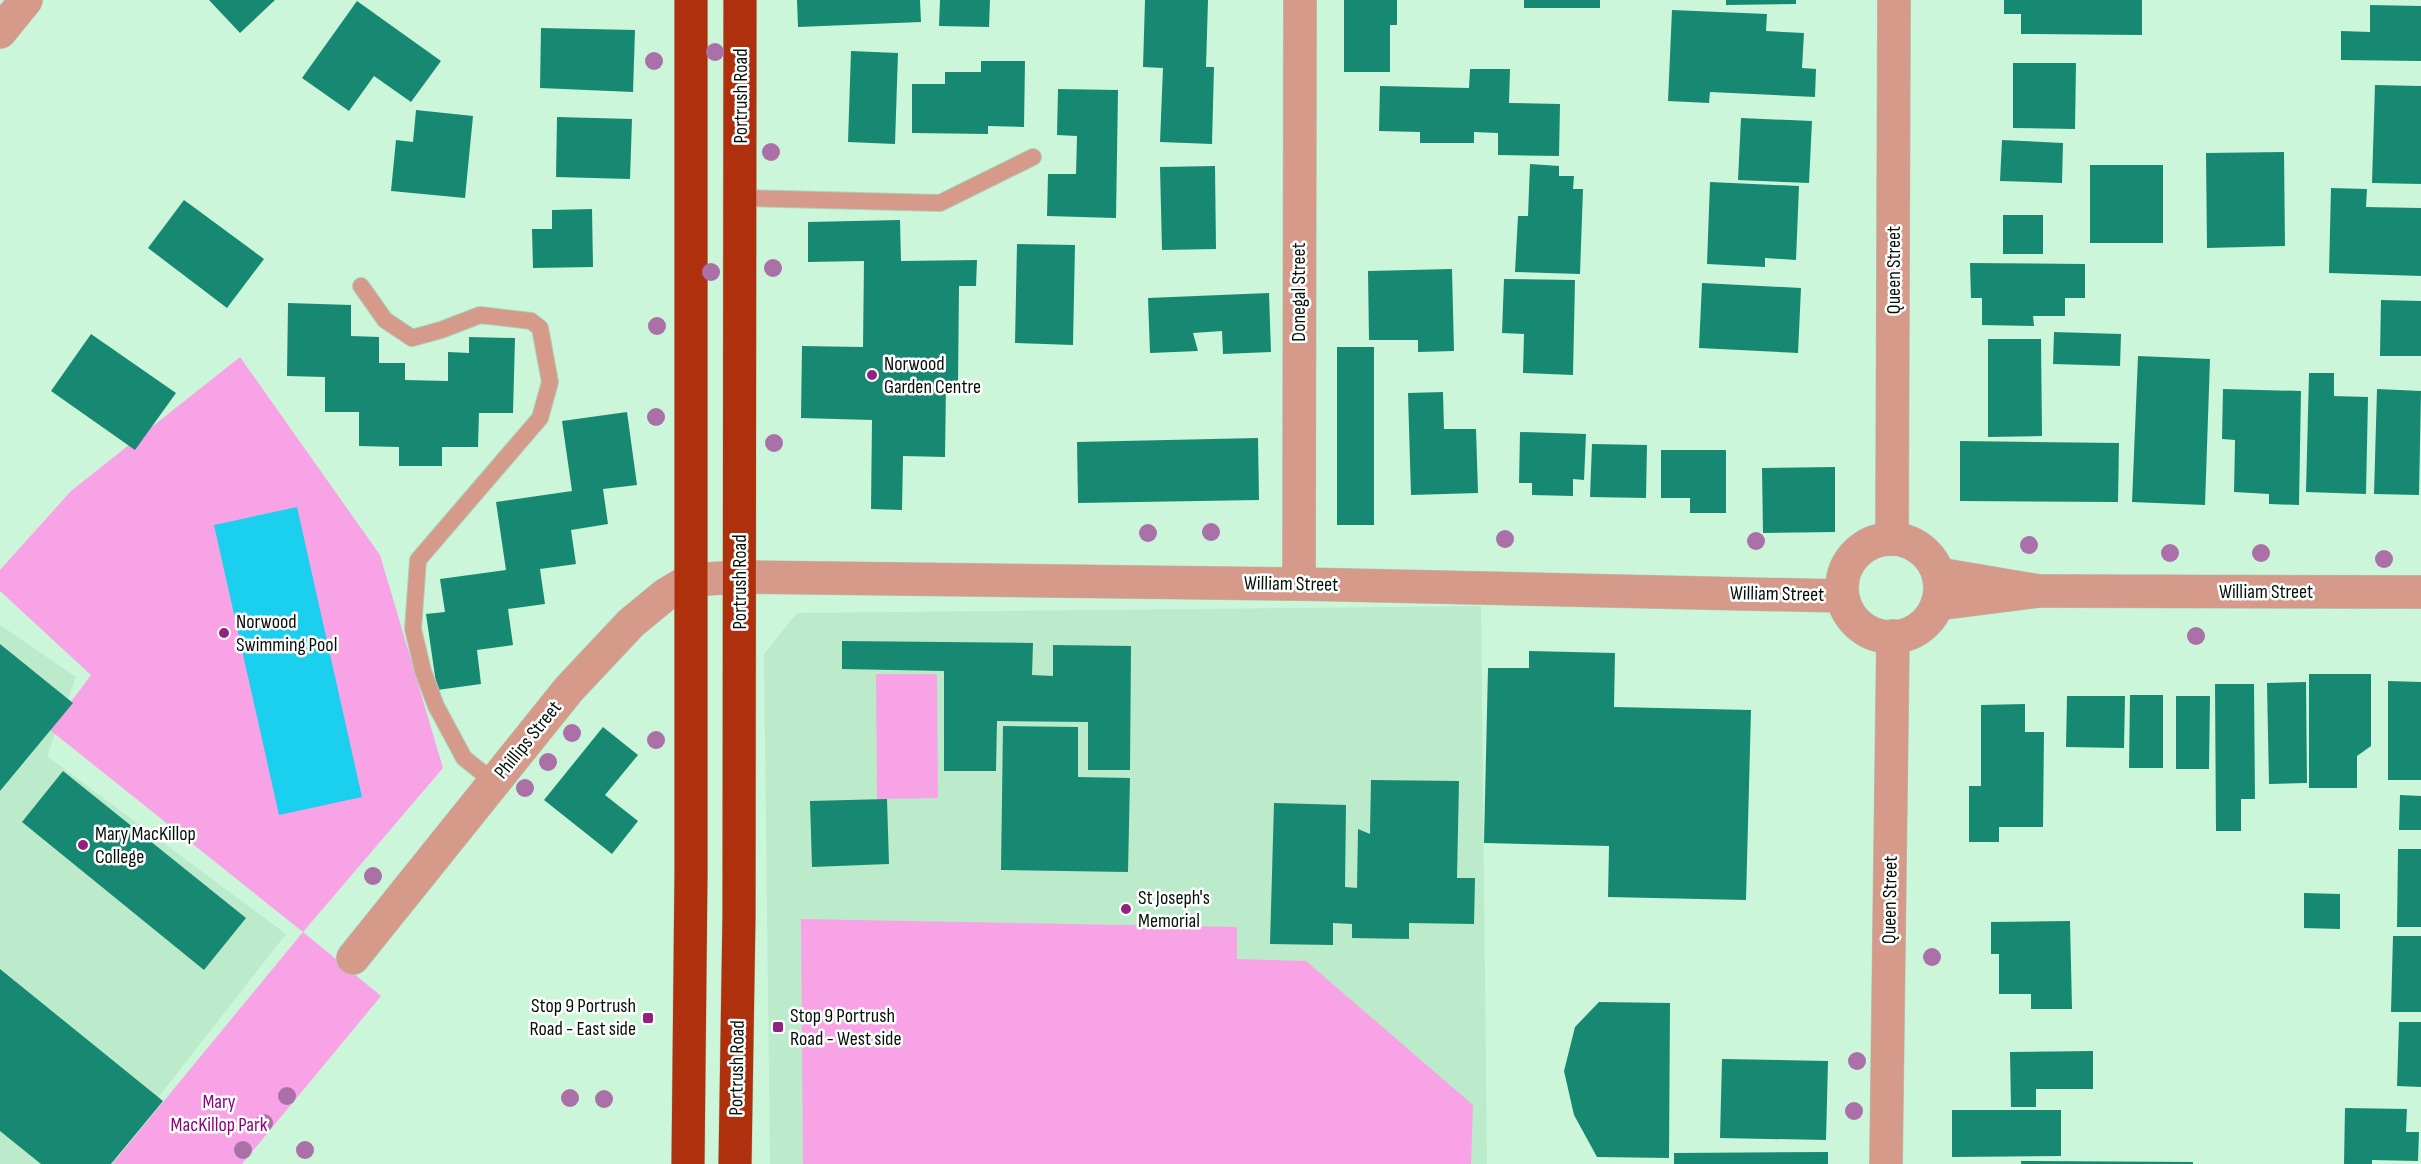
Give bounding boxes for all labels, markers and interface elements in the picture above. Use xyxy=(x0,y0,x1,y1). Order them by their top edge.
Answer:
street label: Portrush Road xyxy=(729,48,753,144)
street label: Queen Street xyxy=(1882,226,1906,314)
street label: Donegal Street xyxy=(1287,242,1311,342)
place label: Norwood Garden Centre xyxy=(884,352,981,399)
marker: Norwood Garden Centre xyxy=(865,368,879,382)
street label: Portrush Road xyxy=(728,534,752,630)
street label: William Street xyxy=(1244,571,1338,597)
street label: William Street xyxy=(2219,580,2313,604)
street label: William Street xyxy=(1730,581,1824,607)
place label: Norwood Swimming Pool xyxy=(236,610,337,657)
marker: Norwood Swimming Pool xyxy=(217,626,231,640)
street label: Phillips Street xyxy=(489,696,567,784)
place label: Mary MacKillop College xyxy=(95,822,196,869)
marker: Mary MacKillop College xyxy=(76,838,90,852)
street label: Queen Street xyxy=(1877,856,1903,944)
place label: St Joseph's Memorial xyxy=(1138,886,1210,933)
marker: St Joseph's Memorial xyxy=(1119,902,1133,916)
place label: Stop 9 Portrush Road - East side xyxy=(530,994,636,1041)
place label: Stop 9 Portrush Road - West side xyxy=(790,1004,902,1051)
marker: Stop 9 Portrush Road - East side xyxy=(641,1011,655,1025)
street label: Portrush Road xyxy=(724,1020,750,1116)
marker: Stop 9 Portrush Road - West side xyxy=(771,1020,785,1034)
park label: Mary MacKillop Park xyxy=(171,1090,268,1137)

